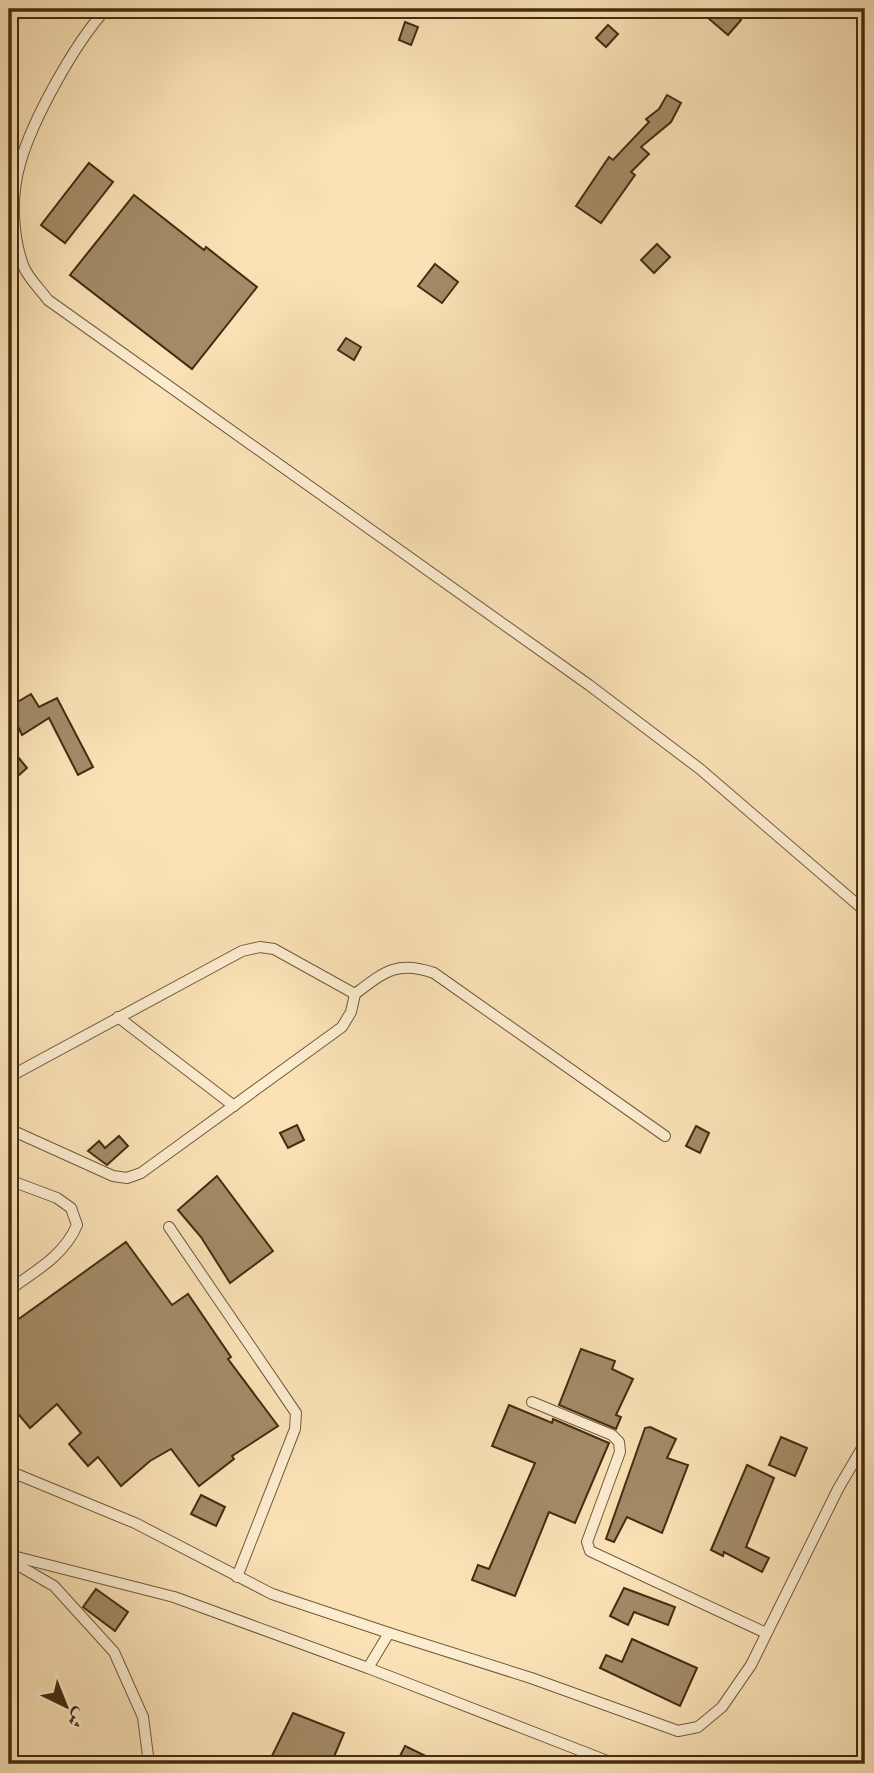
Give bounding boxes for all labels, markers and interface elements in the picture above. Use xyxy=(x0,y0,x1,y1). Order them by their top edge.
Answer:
north arrow xyxy=(32,1672,102,1742)
text: ش xyxy=(60,1700,92,1733)

